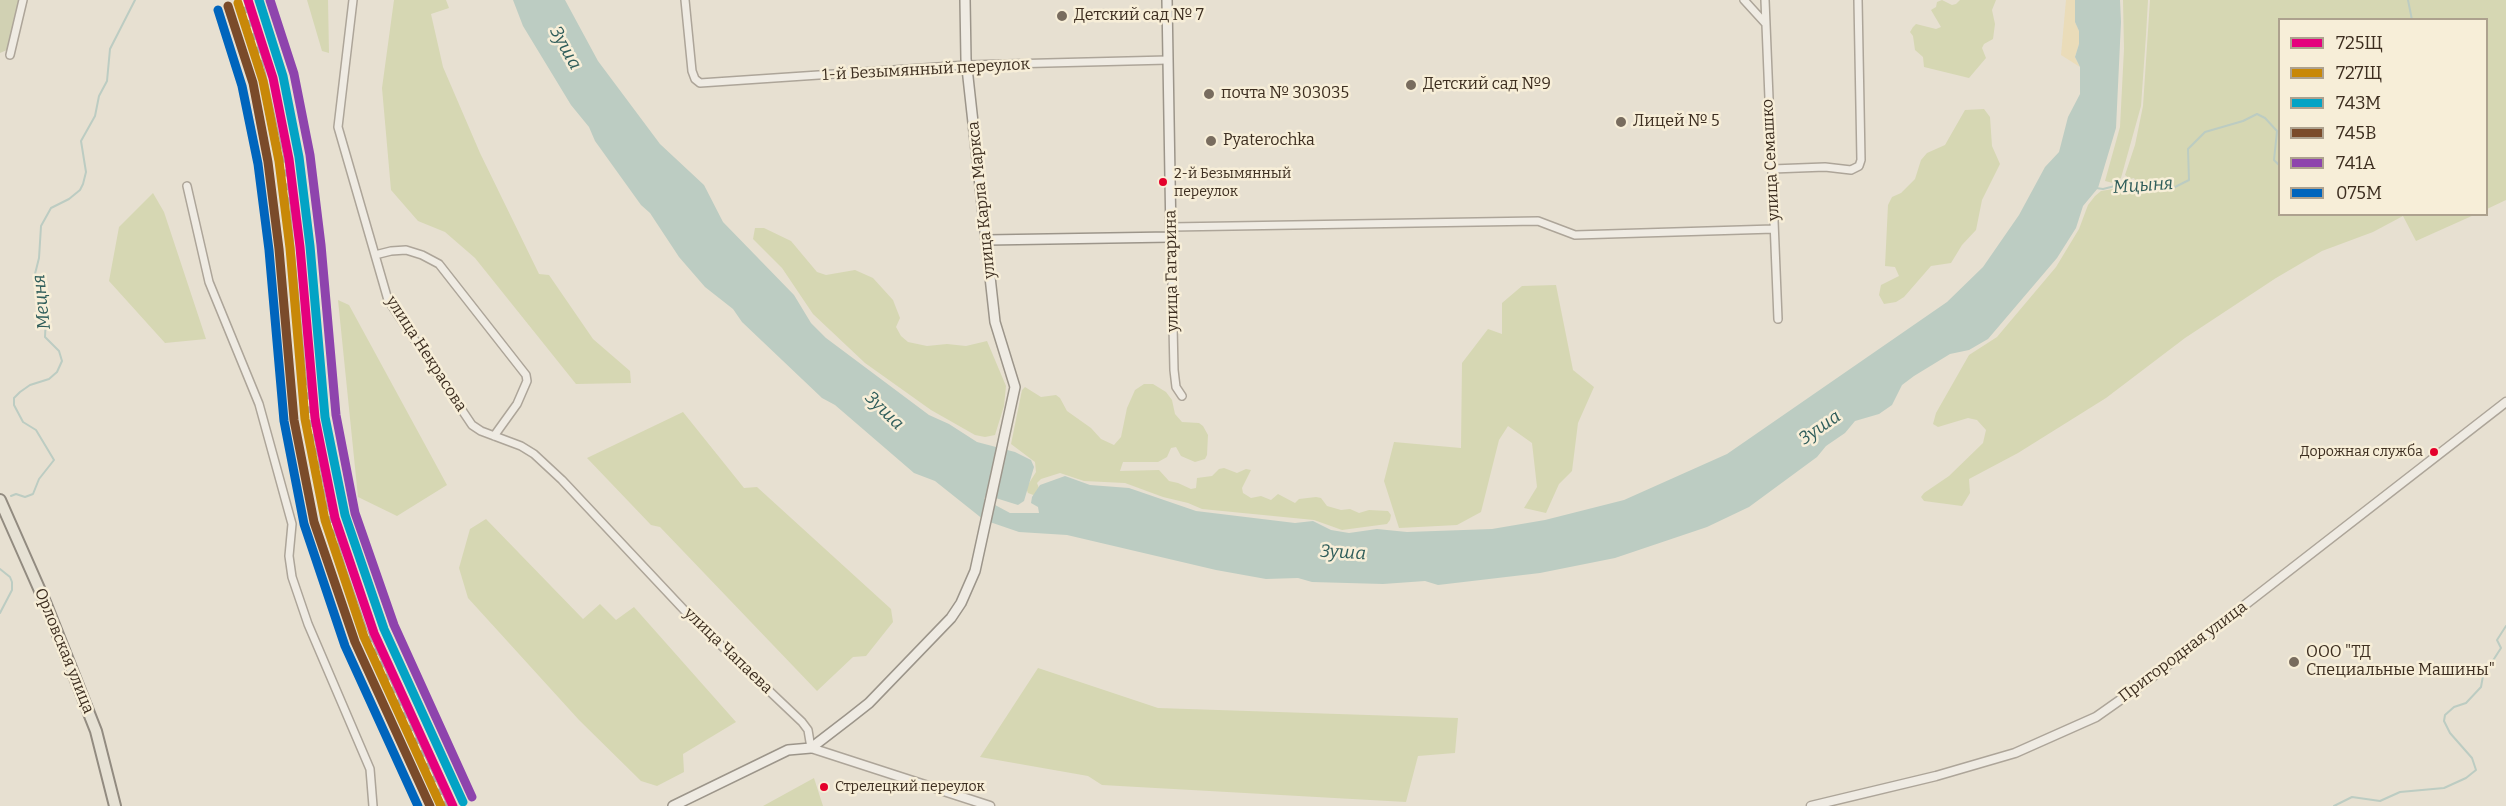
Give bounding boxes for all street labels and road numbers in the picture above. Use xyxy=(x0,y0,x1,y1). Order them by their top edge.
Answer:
street label: 1-й Безымянный переулок xyxy=(822,55,1030,85)
street label: улица Семашко xyxy=(1758,99,1784,221)
street label: улица Карла Маркса xyxy=(964,120,1000,280)
street label: улица Гагарина xyxy=(1161,210,1183,332)
street label: улица Некрасова xyxy=(381,293,471,415)
street label: Орловская улица xyxy=(30,585,98,717)
street label: Пригородная улица xyxy=(2115,597,2251,707)
street label: улица Чапаева xyxy=(680,604,776,698)

